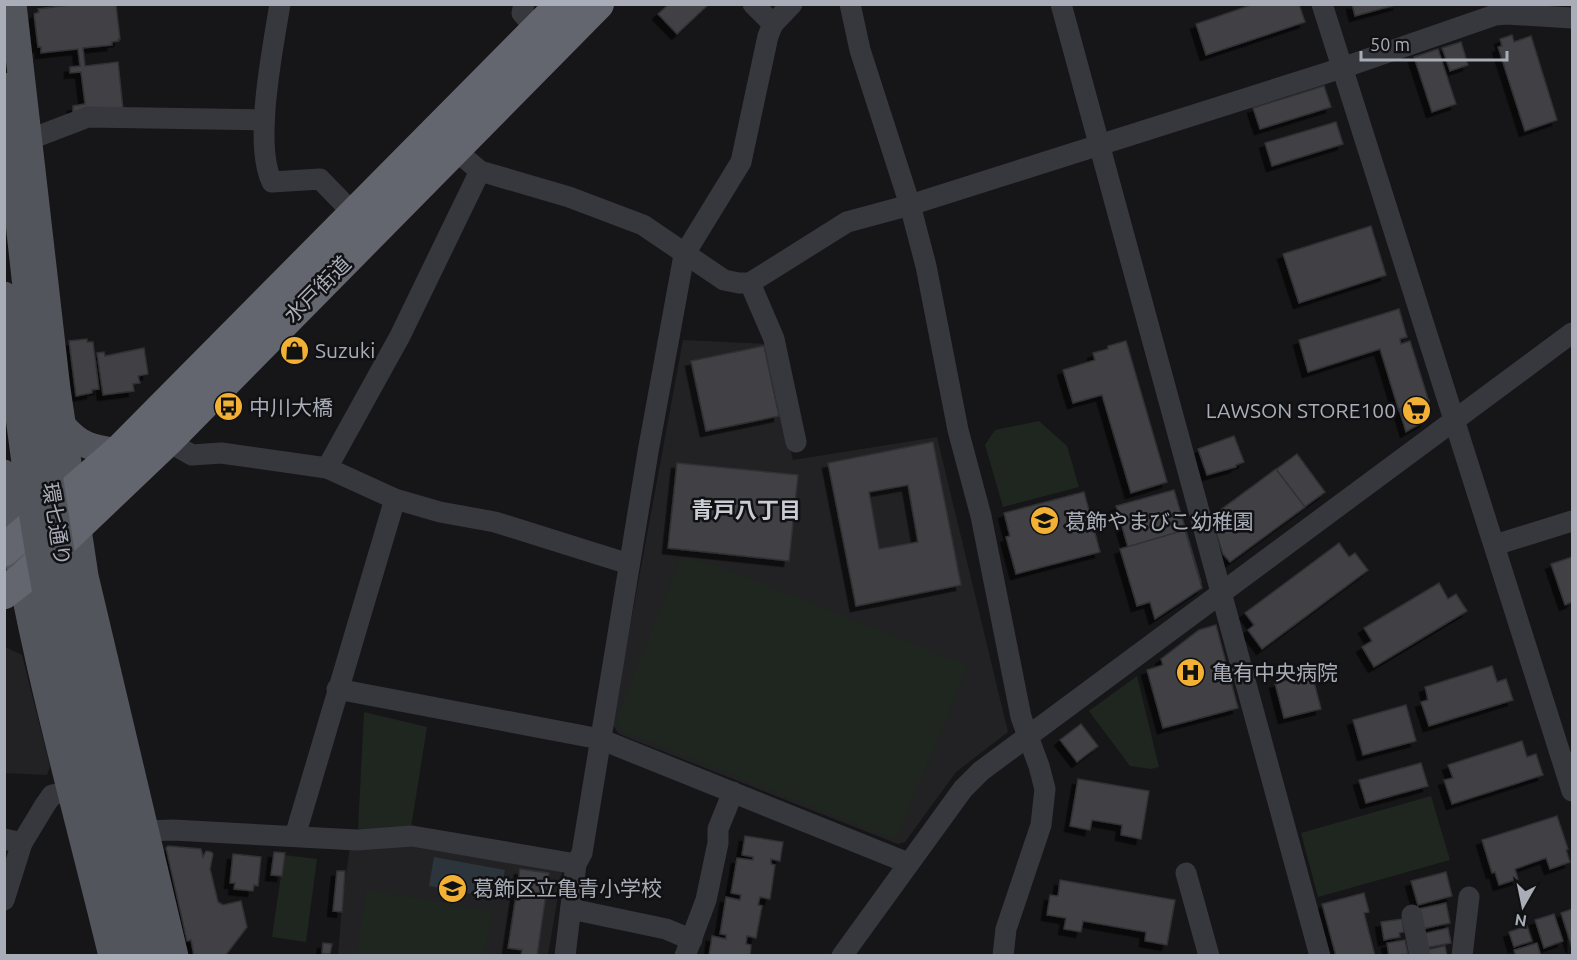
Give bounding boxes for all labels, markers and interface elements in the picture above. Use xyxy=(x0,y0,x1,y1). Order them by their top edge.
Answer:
scale bar xyxy=(1361,24,1506,62)
text: 50 m xyxy=(1370,34,1410,54)
street label: 水戸街道 xyxy=(279,251,355,327)
shop icon: Suzuki xyxy=(278,334,310,366)
place label: Suzuki xyxy=(315,338,375,362)
bus stop icon: 中川大橋 xyxy=(212,391,244,423)
supermarket icon: LAWSON STORE100 xyxy=(1401,394,1433,426)
place label: 中川大橋 xyxy=(249,395,333,419)
place label: LAWSON STORE100 xyxy=(1206,398,1396,422)
street label: 環七通り xyxy=(39,481,75,567)
district label: 青戸八丁目 xyxy=(691,497,801,522)
school or university icon: 葛飾やまびこ幼稚園 xyxy=(1028,505,1060,537)
place label: 葛飾やまびこ幼稚園 xyxy=(1065,509,1254,533)
hospital icon: 亀有中央病院 xyxy=(1175,656,1207,688)
place label: 亀有中央病院 xyxy=(1212,660,1338,684)
school or university icon: 葛飾区立亀青小学校 xyxy=(436,872,468,904)
place label: 葛飾区立亀青小学校 xyxy=(473,876,662,900)
north arrow xyxy=(1493,876,1553,936)
text: N xyxy=(1513,911,1528,931)

